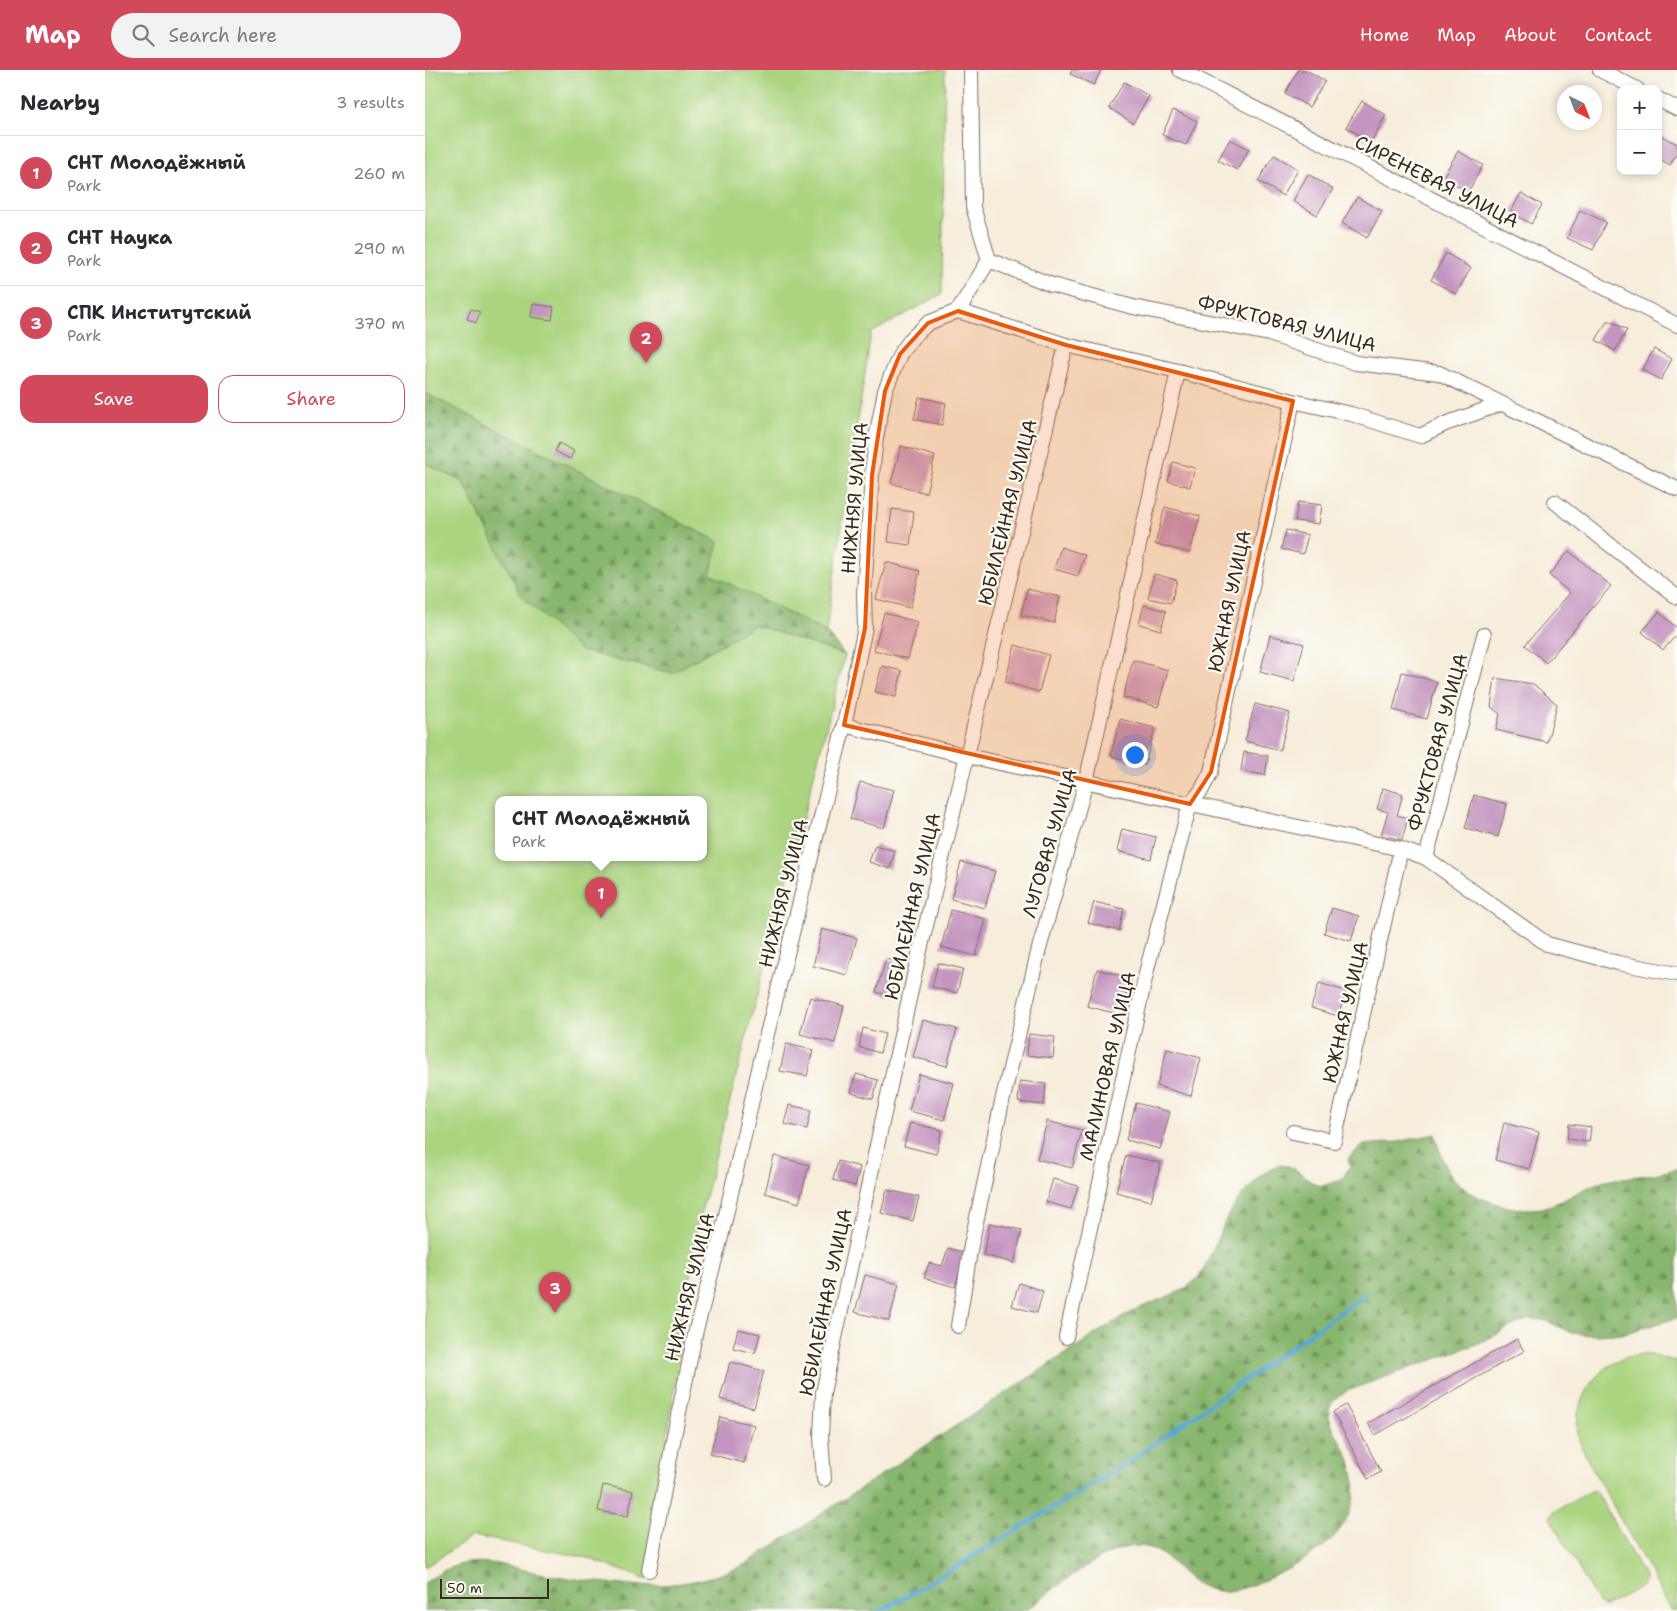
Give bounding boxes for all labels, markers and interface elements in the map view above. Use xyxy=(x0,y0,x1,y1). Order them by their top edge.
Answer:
search box xyxy=(111,13,461,58)
text: Map xyxy=(25,19,81,51)
icon: search xyxy=(129,21,157,49)
text: Search here xyxy=(169,23,277,48)
text: Home xyxy=(1360,23,1409,47)
text: Map xyxy=(1437,23,1476,47)
text: About xyxy=(1504,23,1557,47)
text: Contact xyxy=(1585,23,1652,47)
north arrow xyxy=(1557,85,1602,130)
map controls xyxy=(1617,85,1662,175)
button: + xyxy=(1617,85,1662,130)
text: Nearby xyxy=(20,89,100,117)
text: 3 results xyxy=(336,92,405,113)
street label: СИРЕНЕВАЯ УЛИЦА xyxy=(1351,129,1523,234)
button: − xyxy=(1617,130,1662,175)
text: СНТ Молодёжный xyxy=(67,150,246,175)
text: 1 xyxy=(32,163,40,184)
text: 260 m xyxy=(353,163,405,184)
text: Park xyxy=(67,175,101,196)
text: СНТ Наука xyxy=(67,225,172,250)
text: 2 xyxy=(30,238,42,259)
text: 290 m xyxy=(353,238,405,259)
text: Park xyxy=(67,250,101,271)
street label: ФРУКТОВАЯ УЛИЦА xyxy=(1195,289,1379,358)
text: СПК Институтский xyxy=(67,300,251,325)
text: 3 xyxy=(30,313,42,334)
text: 370 m xyxy=(354,313,405,334)
pin: 2 xyxy=(630,322,662,363)
text: Park xyxy=(67,325,101,346)
button: Save xyxy=(20,375,208,423)
button: Share xyxy=(218,375,405,423)
street label: ЮБИЛЕЙНАЯ УЛИЦА xyxy=(972,416,1043,608)
street label: НИЖНЯЯ УЛИЦА xyxy=(835,421,874,575)
street label: ЮЖНАЯ УЛИЦА xyxy=(1202,528,1257,674)
street label: ФРУКТОВАЯ УЛИЦА xyxy=(1402,650,1473,834)
your location xyxy=(1122,742,1148,768)
street label: ЛУГОВАЯ УЛИЦА xyxy=(1016,765,1083,921)
popup xyxy=(495,796,707,861)
text: СНТ Молодёжный xyxy=(512,806,690,831)
street label: ЮБИЛЕЙНАЯ УЛИЦА xyxy=(879,810,946,1002)
street label: НИЖНЯЯ УЛИЦА xyxy=(753,816,814,970)
text: Park xyxy=(512,831,546,852)
pin: 1 xyxy=(585,877,617,918)
street label: ЮЖНАЯ УЛИЦА xyxy=(1317,939,1374,1085)
street label: МАЛИНОВАЯ УЛИЦА xyxy=(1074,969,1141,1163)
street label: ЮБИЛЕЙНАЯ УЛИЦА xyxy=(793,1206,858,1398)
street label: НИЖНЯЯ УЛИЦА xyxy=(659,1210,720,1364)
pin: 3 xyxy=(539,1272,571,1313)
scale bar xyxy=(440,1576,549,1599)
text: 50 m xyxy=(447,1579,482,1597)

